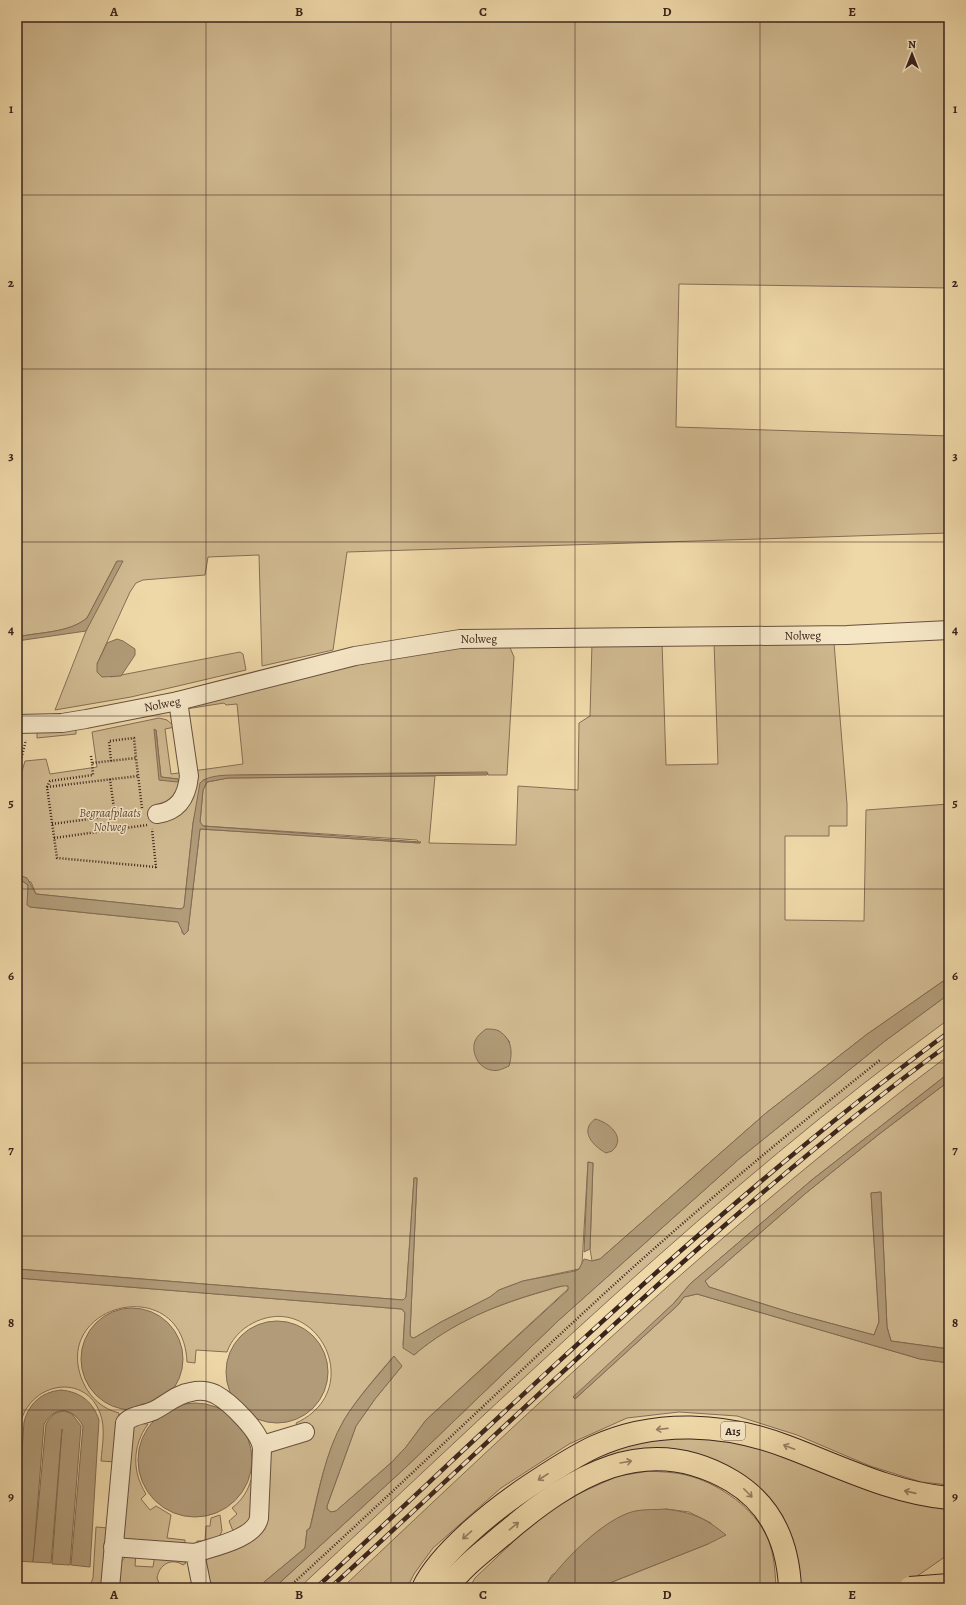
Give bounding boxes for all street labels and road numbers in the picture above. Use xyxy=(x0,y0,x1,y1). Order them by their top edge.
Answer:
street label: Nolweg xyxy=(784,627,821,644)
street label: Nolweg xyxy=(460,631,497,647)
street label: Nolweg xyxy=(143,693,182,715)
road number: A15 xyxy=(721,1422,745,1440)

